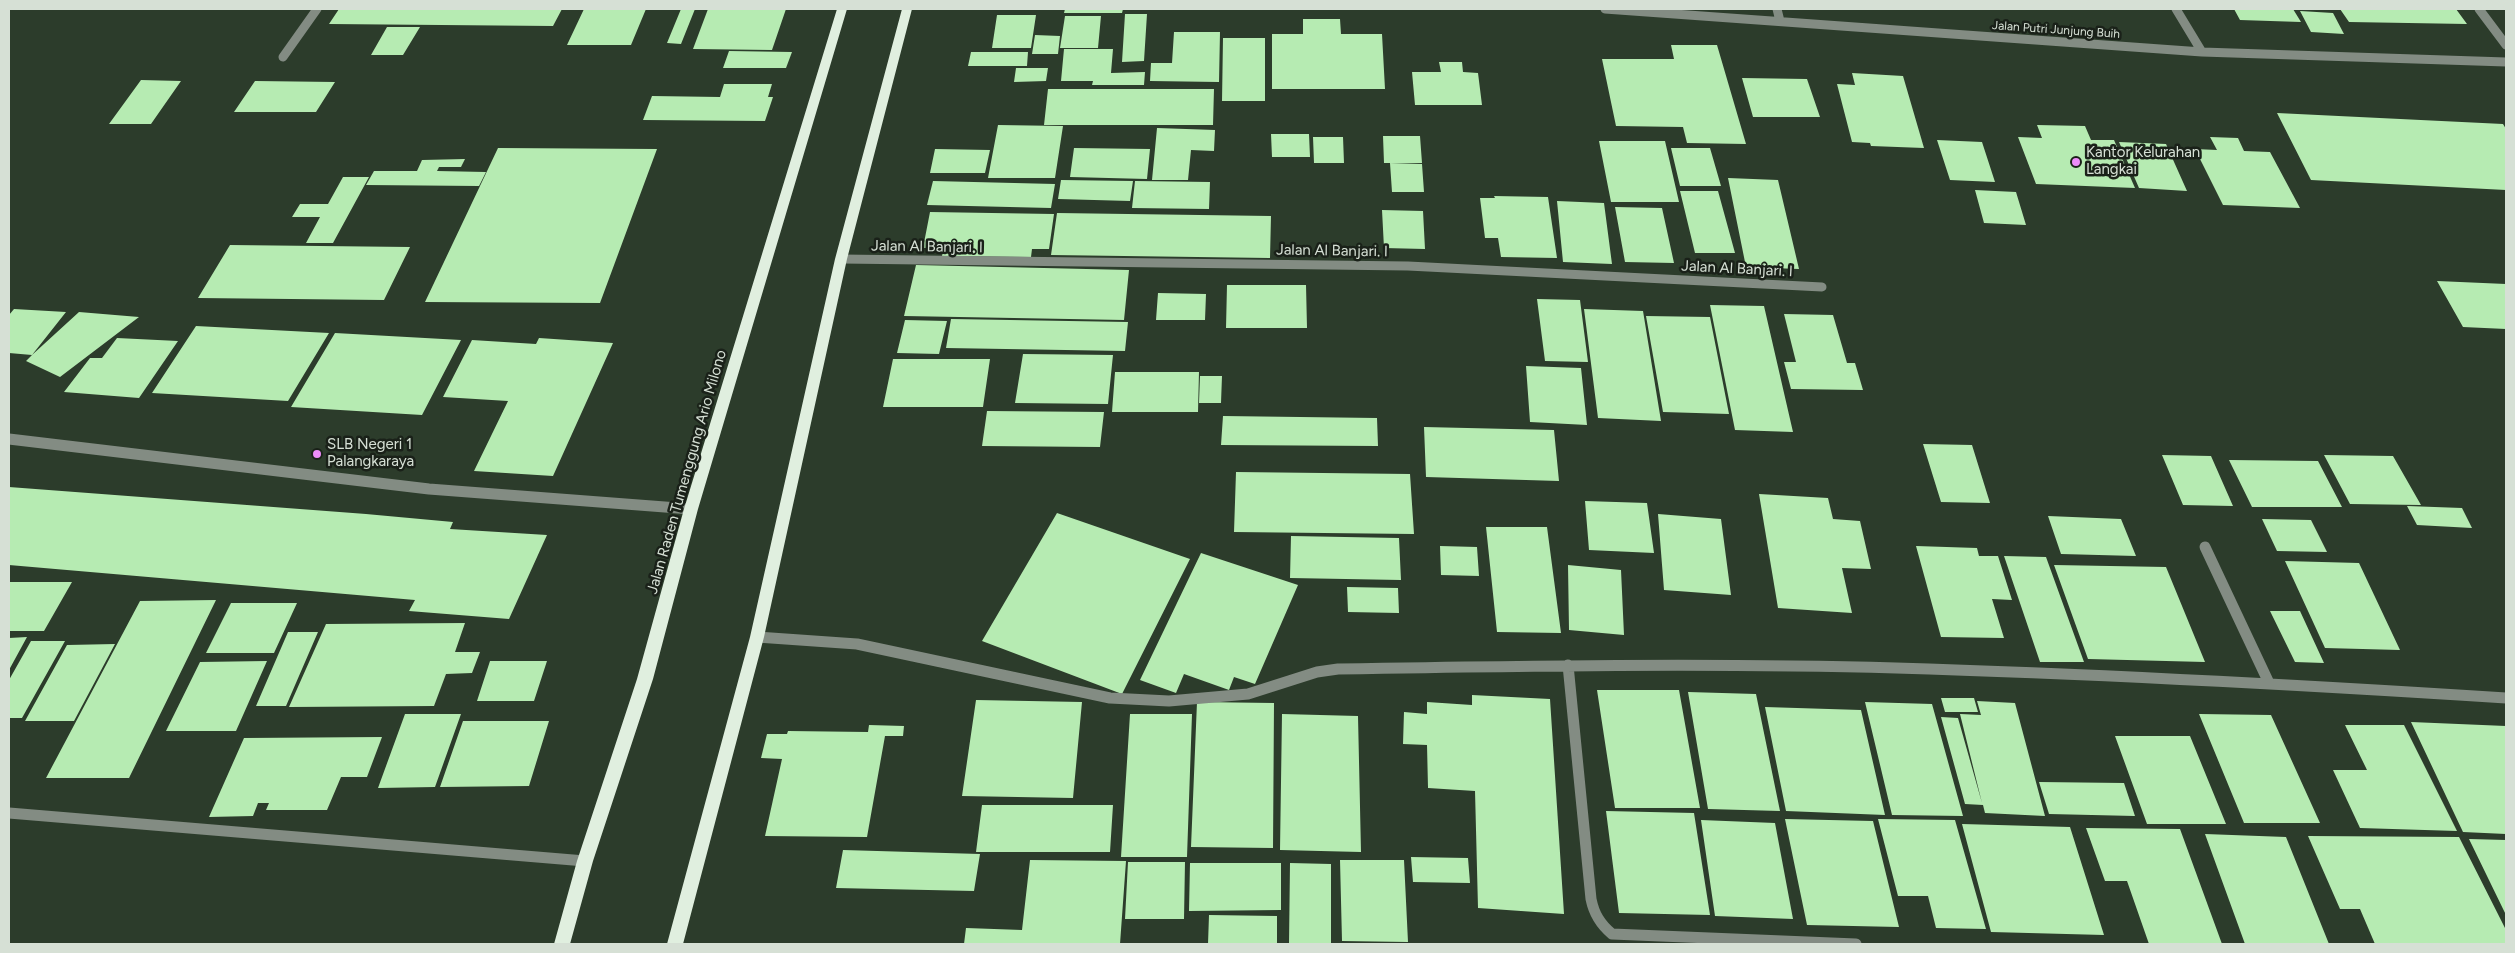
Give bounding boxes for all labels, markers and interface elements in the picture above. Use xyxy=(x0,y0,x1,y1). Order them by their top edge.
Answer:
street label: Jalan Putri Junjung Buih xyxy=(1991,18,2121,42)
place label: Kantor Kelurahan Langkai xyxy=(2086,144,2200,179)
marker: Kantor Kelurahan Langkai xyxy=(2070,156,2082,168)
street label: Jalan Al Banjari. I xyxy=(871,237,983,257)
street label: Jalan Al Banjari. I xyxy=(1276,241,1388,261)
street label: Jalan Al Banjari. I xyxy=(1681,257,1793,281)
street label: Jalan Raden Tumenggung Ario Milono xyxy=(643,348,731,596)
place label: SLB Negeri 1 Palangkaraya xyxy=(327,436,414,471)
marker: SLB Negeri 1 Palangkaraya xyxy=(311,448,323,460)

